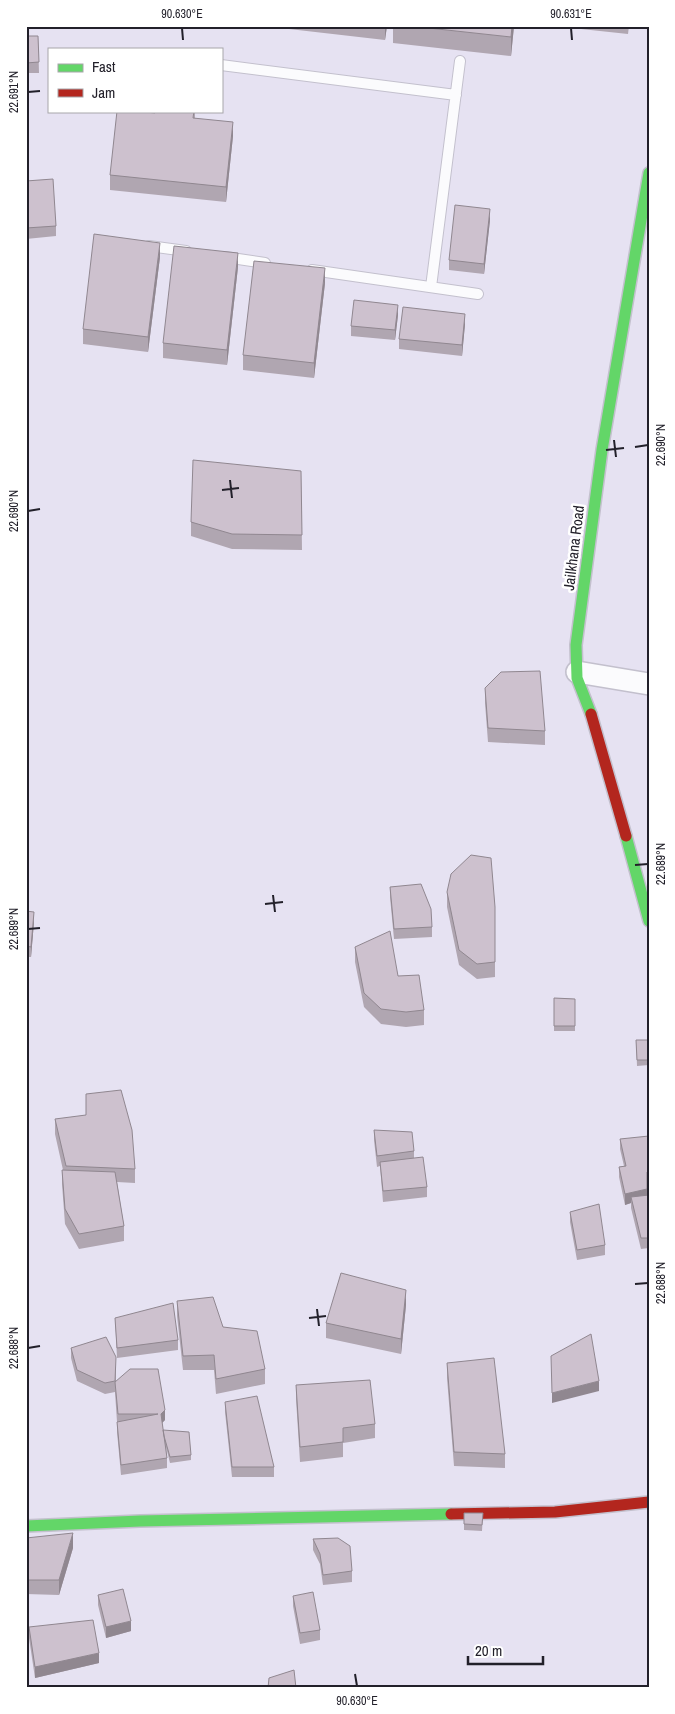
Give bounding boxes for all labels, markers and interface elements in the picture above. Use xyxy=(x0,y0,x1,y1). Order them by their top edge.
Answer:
text: 90.630°E xyxy=(161,6,203,22)
text: 90.631°E xyxy=(550,6,592,22)
legend xyxy=(48,48,222,112)
text: Fast xyxy=(92,56,116,77)
text: 22.691°N xyxy=(6,71,22,113)
text: Jam xyxy=(92,82,115,103)
text: 22.690°N xyxy=(653,424,669,466)
text: 22.690°N xyxy=(6,490,22,532)
street label: Jailkhana Road xyxy=(558,504,589,592)
text: 22.689°N xyxy=(653,843,669,885)
text: 22.689°N xyxy=(6,908,22,950)
text: 22.688°N xyxy=(653,1262,669,1304)
text: 22.688°N xyxy=(6,1327,22,1369)
scale bar xyxy=(468,1634,542,1666)
text: 20 m xyxy=(475,1640,502,1661)
text: 90.630°E xyxy=(336,1693,378,1709)

